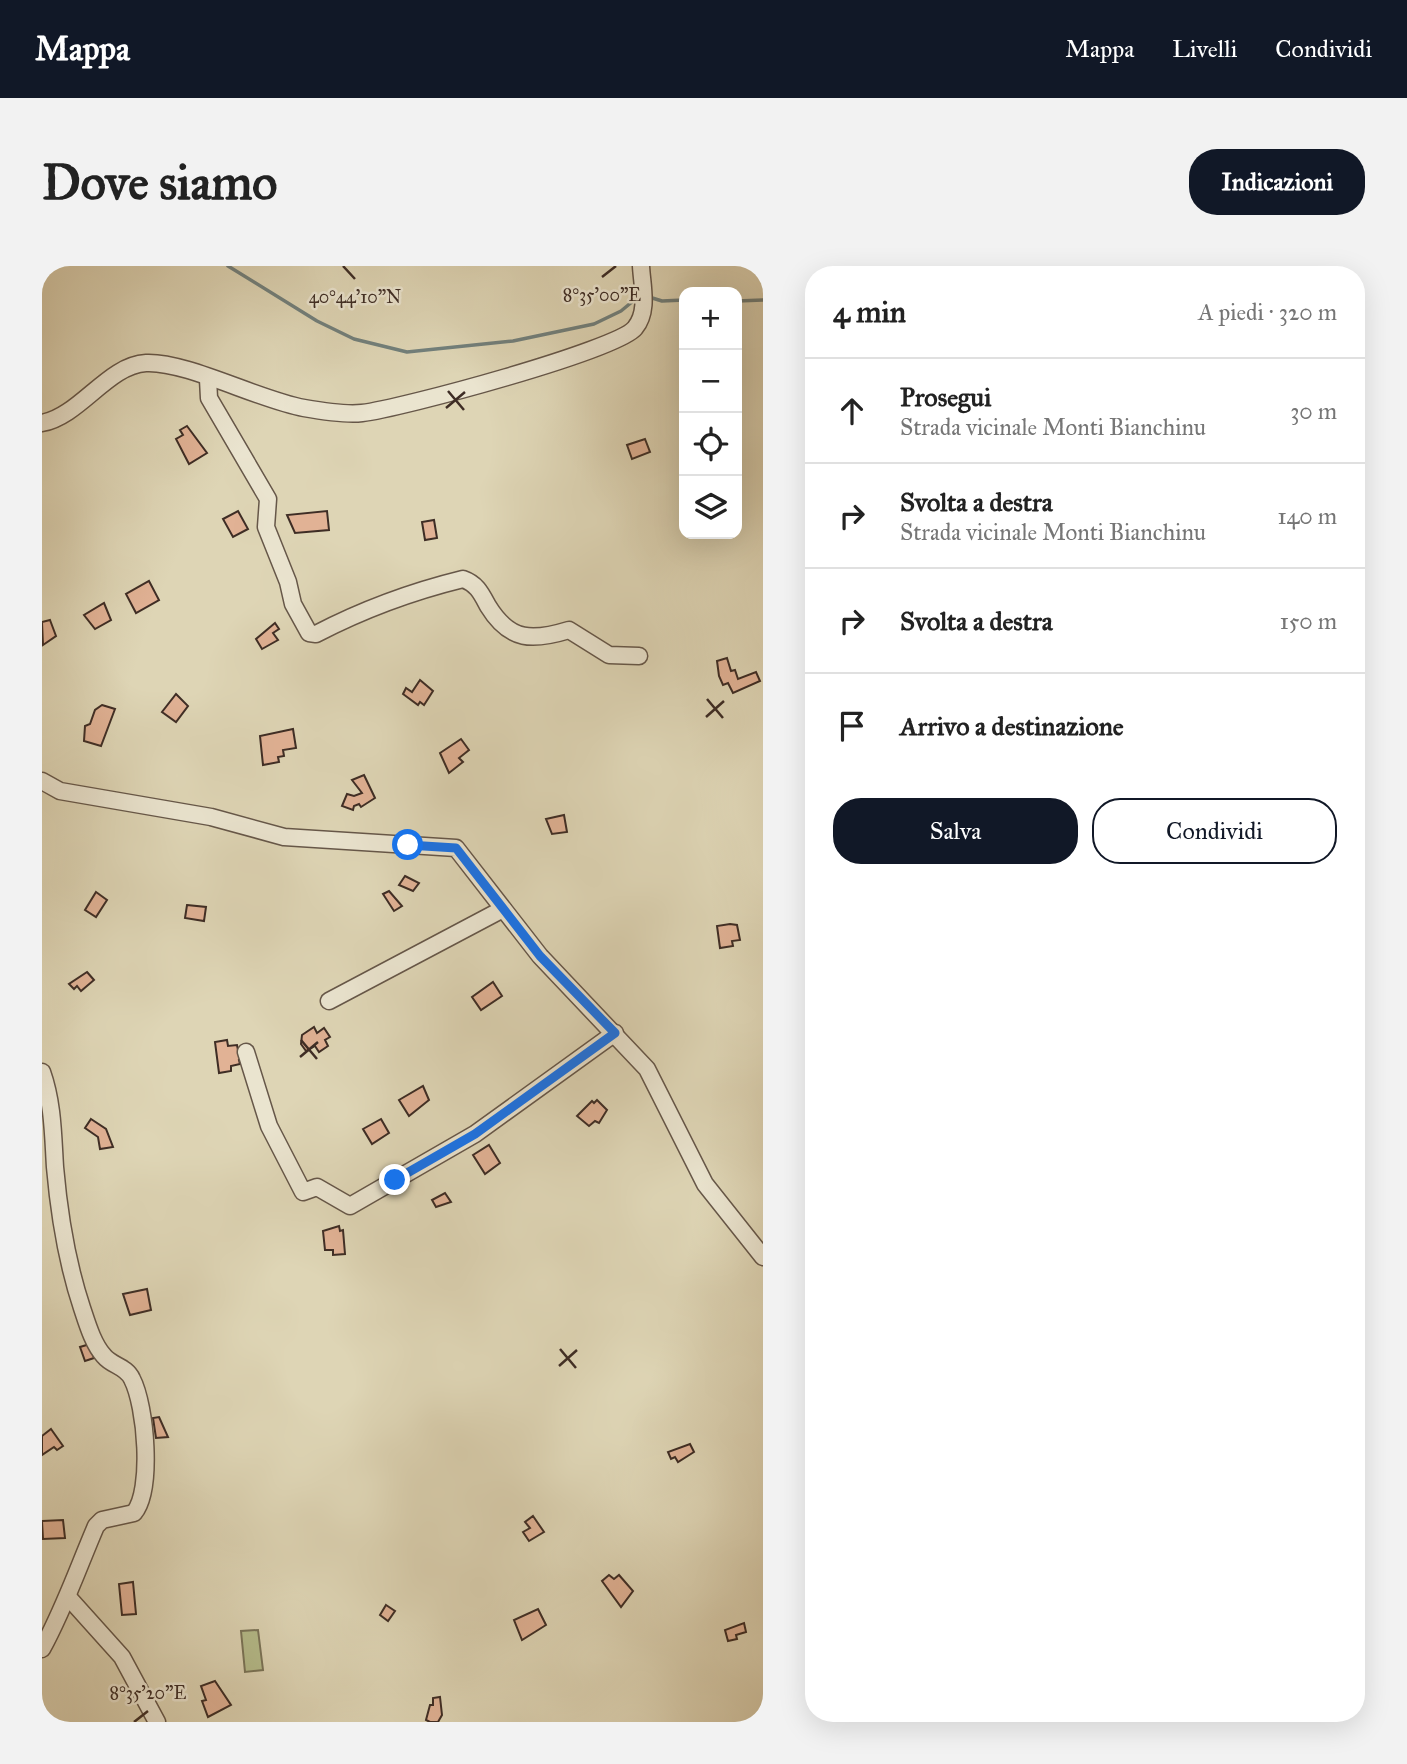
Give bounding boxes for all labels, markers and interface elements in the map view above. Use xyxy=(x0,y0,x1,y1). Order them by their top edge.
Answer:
text: Mappa xyxy=(35,29,130,69)
text: Mappa xyxy=(1065,34,1134,64)
text: Livelli xyxy=(1172,34,1237,64)
text: Condividi xyxy=(1275,34,1372,64)
button: Indicazioni xyxy=(1189,149,1365,215)
text: Dove siamo xyxy=(42,153,277,212)
text: 8°35'00"E xyxy=(563,284,641,306)
text: 40°44'10"N xyxy=(309,286,401,308)
map controls xyxy=(679,287,742,539)
button: + xyxy=(679,287,742,350)
text: 4 min xyxy=(833,294,906,330)
text: A piedi · 320 m xyxy=(1198,298,1337,326)
button: − xyxy=(679,350,742,413)
text: Prosegui xyxy=(900,381,991,413)
icon: ahead xyxy=(833,392,871,430)
text: 30 m xyxy=(1290,397,1337,425)
button: locate xyxy=(679,413,742,476)
text: Strada vicinale Monti Bianchinu xyxy=(900,413,1206,441)
button: layers xyxy=(679,476,742,539)
text: Svolta a destra xyxy=(900,486,1053,518)
icon: right xyxy=(833,497,871,535)
text: 140 m xyxy=(1277,502,1337,530)
text: Strada vicinale Monti Bianchinu xyxy=(900,518,1206,546)
icon: right xyxy=(833,602,871,640)
text: Svolta a destra xyxy=(900,605,1053,637)
text: 150 m xyxy=(1280,607,1337,635)
icon: arrive xyxy=(833,707,871,745)
text: Arrivo a destinazione xyxy=(900,710,1124,742)
button: Salva xyxy=(833,798,1078,864)
button: Condividi xyxy=(1092,798,1337,864)
route start xyxy=(392,829,423,860)
route end xyxy=(379,1164,410,1195)
text: 8°35'20"E xyxy=(110,1682,186,1704)

